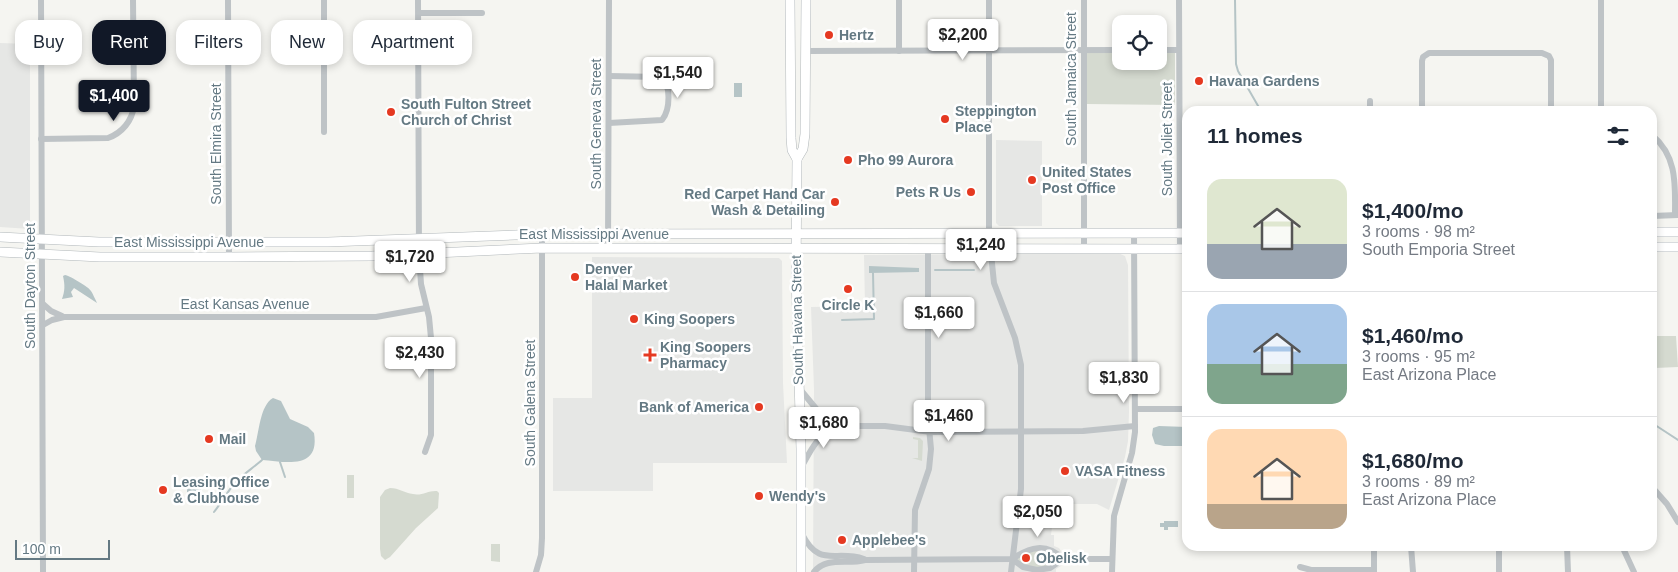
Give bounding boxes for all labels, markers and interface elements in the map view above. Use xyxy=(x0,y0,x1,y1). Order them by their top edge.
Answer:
street label: South Jamaica Street xyxy=(1063,12,1079,146)
map controls xyxy=(1112,15,1167,70)
button: locate xyxy=(1112,15,1167,70)
pin: $2,200 xyxy=(922,18,1004,61)
chip: Buy xyxy=(15,20,82,65)
chip: Rent xyxy=(92,20,166,65)
chip: Filters xyxy=(176,20,261,65)
chip: New xyxy=(271,20,343,65)
chip: Apartment xyxy=(353,20,472,65)
text: $2,200 xyxy=(939,26,987,43)
place label: Hertz xyxy=(839,27,874,43)
marker: Hertz xyxy=(823,29,835,41)
pin: $1,540 xyxy=(637,56,719,99)
street label: South Geneva Street xyxy=(588,59,604,189)
text: $1,540 xyxy=(654,64,702,81)
place label: Havana Gardens xyxy=(1209,73,1320,89)
marker: Havana Gardens xyxy=(1193,75,1205,87)
pin: $1,400 xyxy=(73,80,155,122)
street label: South Joliet Street xyxy=(1159,82,1175,196)
street label: South Elmira Street xyxy=(208,83,224,205)
text: $1,400 xyxy=(90,87,138,104)
place label: South Fulton Street Church of Christ xyxy=(401,96,531,128)
place label: Steppington Place xyxy=(955,103,1037,135)
marker: South Fulton Street Church of Christ xyxy=(385,106,397,118)
marker: Steppington Place xyxy=(939,113,951,125)
icon: filters xyxy=(1604,122,1632,150)
text: 11 homes xyxy=(1207,124,1303,147)
place label: Pho 99 Aurora xyxy=(858,152,953,168)
marker: Pho 99 Aurora xyxy=(842,154,854,166)
place label: United States Post Office xyxy=(1042,164,1132,196)
marker: United States Post Office xyxy=(1026,174,1038,186)
place label: Pets R Us xyxy=(896,184,961,200)
place label: Red Carpet Hand Car Wash & Detailing xyxy=(684,186,826,218)
marker: Pets R Us xyxy=(965,186,977,198)
marker: Red Carpet Hand Car Wash & Detailing xyxy=(829,196,841,208)
icon: home xyxy=(1247,199,1307,259)
text: $1,400/mo xyxy=(1362,199,1464,222)
street label: South Dayton Street xyxy=(22,223,38,349)
text: 3 rooms · 98 m² xyxy=(1362,223,1475,240)
street label: East Mississippi Avenue xyxy=(519,226,669,242)
pin: $1,240 xyxy=(940,228,1022,271)
street label: East Mississippi Avenue xyxy=(114,234,264,250)
text: $1,240 xyxy=(957,236,1005,253)
pin: $1,720 xyxy=(369,240,451,283)
text: South Emporia Street xyxy=(1362,241,1515,258)
text: $1,720 xyxy=(386,248,434,265)
street label: South Havana Street xyxy=(788,255,806,385)
place label: Denver Halal Market xyxy=(585,261,668,293)
marker: Denver Halal Market xyxy=(569,271,581,283)
marker: Circle K xyxy=(842,283,854,295)
street label: East Kansas Avenue xyxy=(181,296,310,312)
pin: $1,660 xyxy=(898,296,980,339)
place label: Circle K xyxy=(822,297,874,313)
text: $1,660 xyxy=(915,304,963,321)
place label: King Soopers xyxy=(644,311,735,327)
marker: King Soopers xyxy=(628,313,640,325)
icon: home xyxy=(1247,324,1307,384)
text: $1,460/mo xyxy=(1362,324,1464,347)
pin: $2,430 xyxy=(379,336,461,379)
street label: South Galena Street xyxy=(522,339,538,466)
place label: King Soopers Pharmacy xyxy=(660,339,751,371)
text: $2,430 xyxy=(396,344,444,361)
text: 3 rooms · 95 m² xyxy=(1362,348,1475,365)
marker: King Soopers Pharmacy xyxy=(644,349,656,361)
pin: $1,830 xyxy=(1083,362,1165,404)
text: East Arizona Place xyxy=(1362,366,1496,383)
text: $1,830 xyxy=(1100,369,1148,386)
place label: Bank of America xyxy=(639,399,749,415)
pin: $1,460 xyxy=(908,400,990,442)
marker: Bank of America xyxy=(753,401,765,413)
pin: $1,680 xyxy=(783,406,865,449)
text: $1,460 xyxy=(925,407,973,424)
text: $1,680 xyxy=(800,414,848,431)
place label: Mail xyxy=(219,431,246,447)
marker: Mail xyxy=(203,433,215,445)
icon: home xyxy=(1247,449,1307,509)
text: $1,680/mo xyxy=(1362,449,1464,472)
place label: VASA Fitness xyxy=(1075,463,1165,479)
marker: VASA Fitness xyxy=(1059,465,1071,477)
text: 3 rooms · 89 m² xyxy=(1362,473,1475,490)
place label: Leasing Office & Clubhouse xyxy=(173,474,270,506)
marker: Leasing Office & Clubhouse xyxy=(157,484,169,496)
place label: Wendy's xyxy=(769,488,826,504)
marker: Wendy's xyxy=(753,490,765,502)
text: East Arizona Place xyxy=(1362,491,1496,508)
pin: $2,050 xyxy=(997,496,1079,538)
text: $2,050 xyxy=(1014,503,1062,520)
place label: Applebee's xyxy=(852,532,926,548)
marker: Applebee's xyxy=(836,534,848,546)
scale bar xyxy=(15,537,110,560)
text: 100 m xyxy=(22,541,61,557)
place label: Obelisk xyxy=(1036,550,1087,566)
marker: Obelisk xyxy=(1020,552,1032,564)

